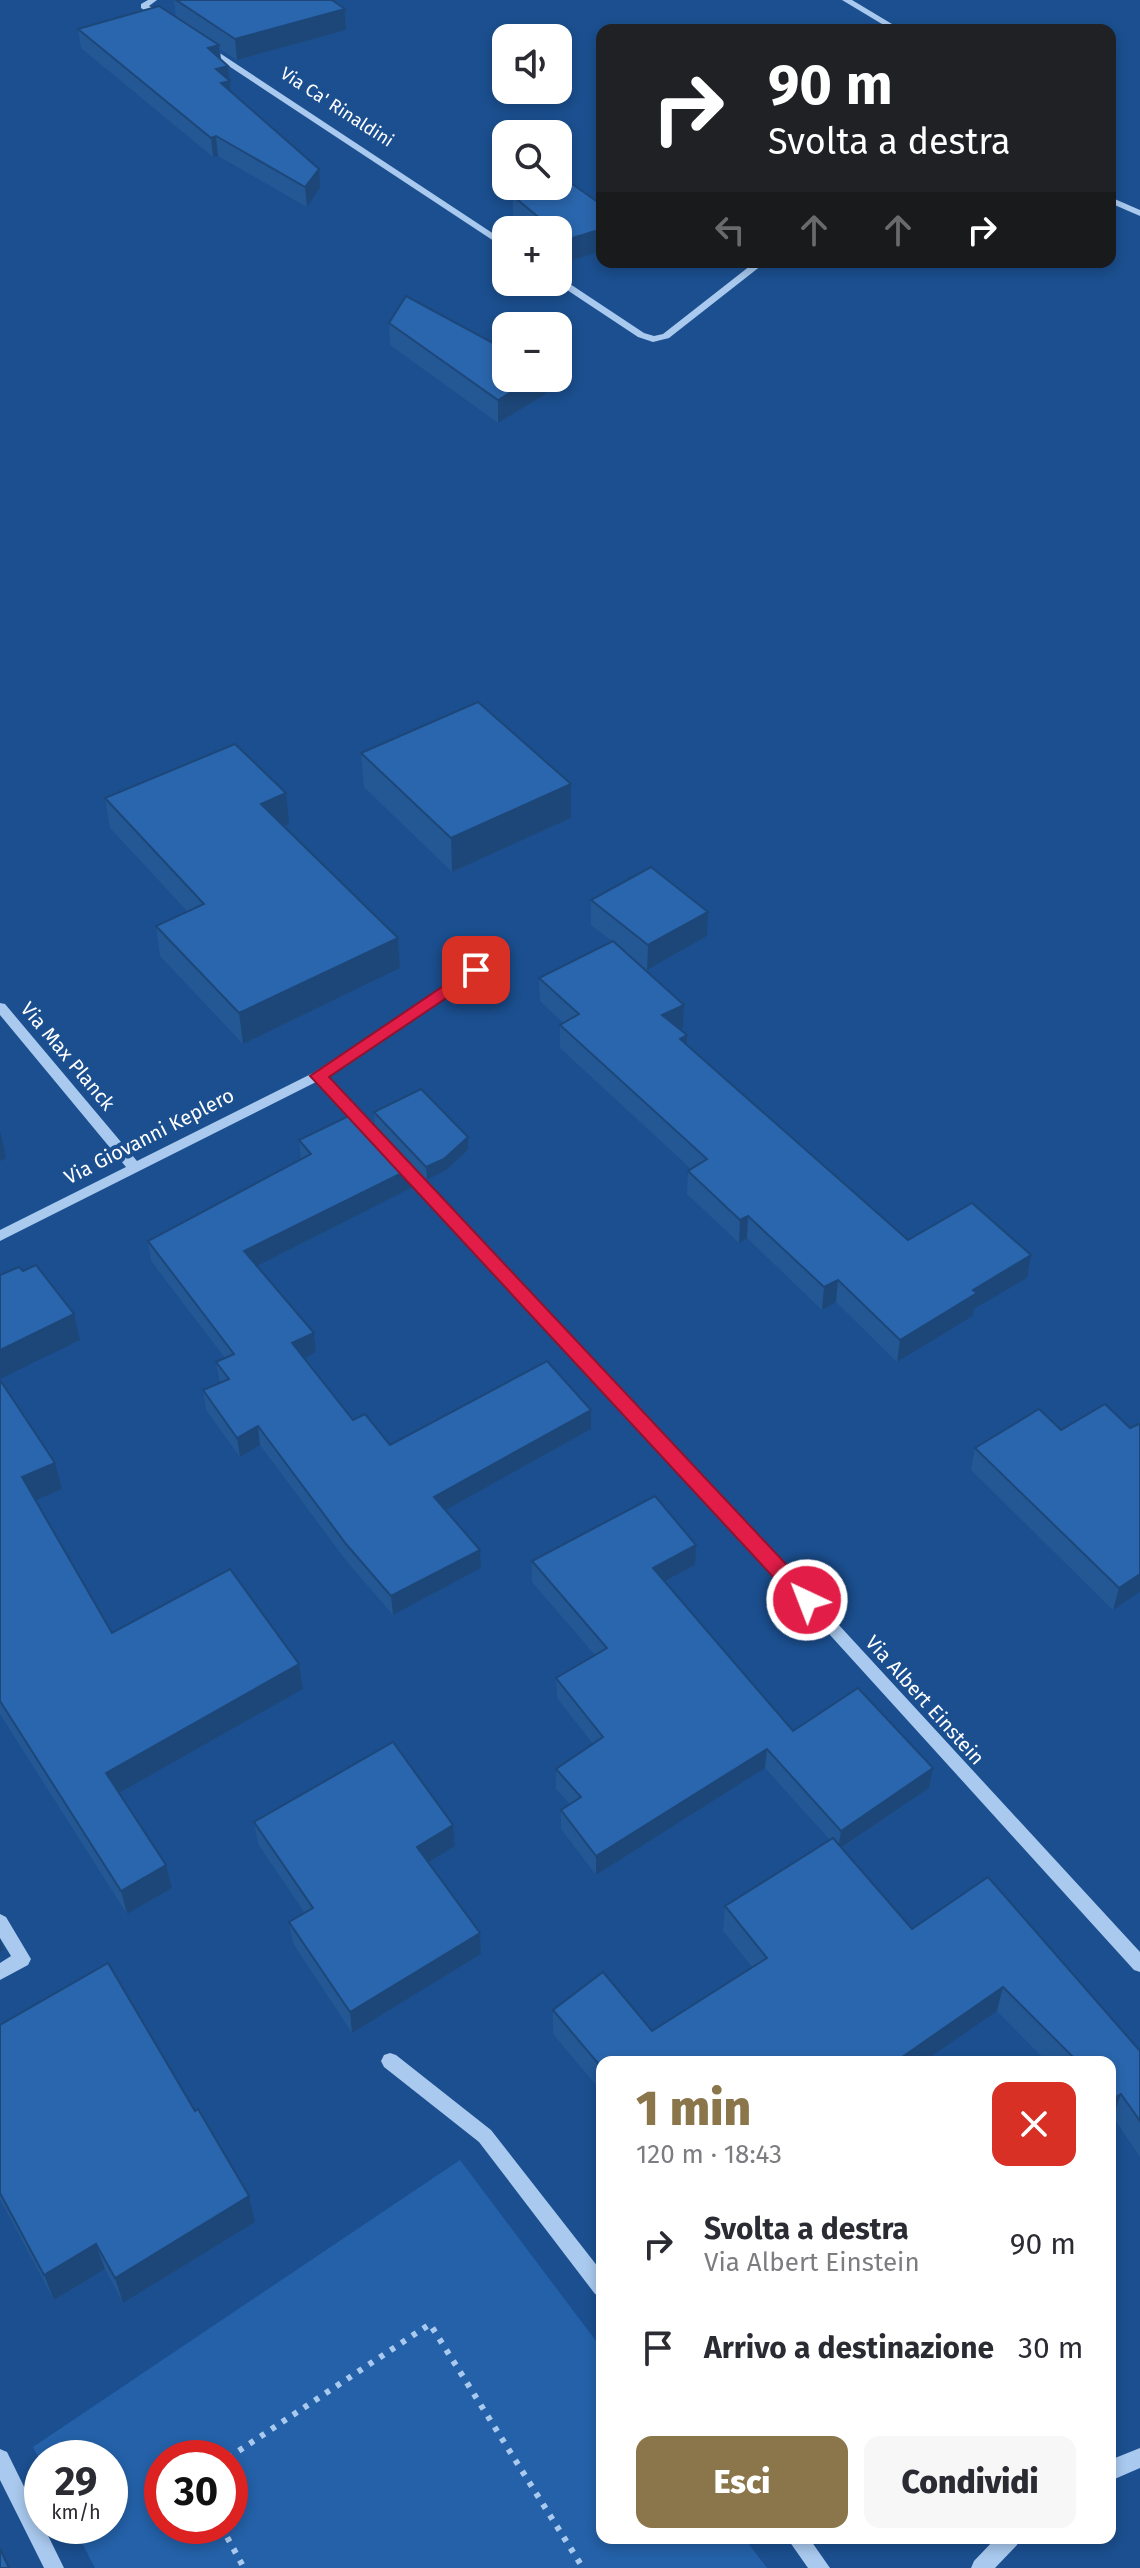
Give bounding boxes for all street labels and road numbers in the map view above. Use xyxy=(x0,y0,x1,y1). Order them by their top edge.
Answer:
street label: Via Ca' Rinaldini xyxy=(276,62,398,152)
street label: Via Max Planck xyxy=(16,997,121,1116)
street label: Via Giovanni Keplero xyxy=(60,1083,238,1189)
street label: Via Albert Einstein xyxy=(861,1630,989,1770)

